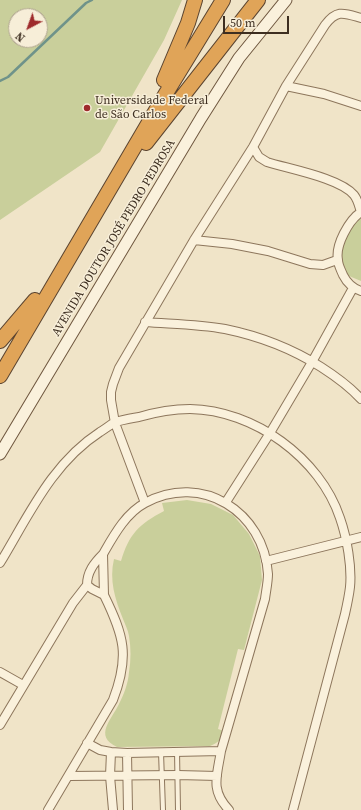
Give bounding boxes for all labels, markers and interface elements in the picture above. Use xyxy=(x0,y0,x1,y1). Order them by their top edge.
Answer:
north arrow xyxy=(8,8,48,48)
scale bar xyxy=(225,8,291,34)
text: 50 m xyxy=(230,15,256,31)
text: N xyxy=(13,28,28,45)
place label: Universidade Federal de São Carlos xyxy=(95,94,208,122)
marker: Universidade Federal de São Carlos xyxy=(82,103,92,113)
street label: AVENIDA DOUTOR JOSÉ PEDRO PEDROSA xyxy=(49,137,179,339)

